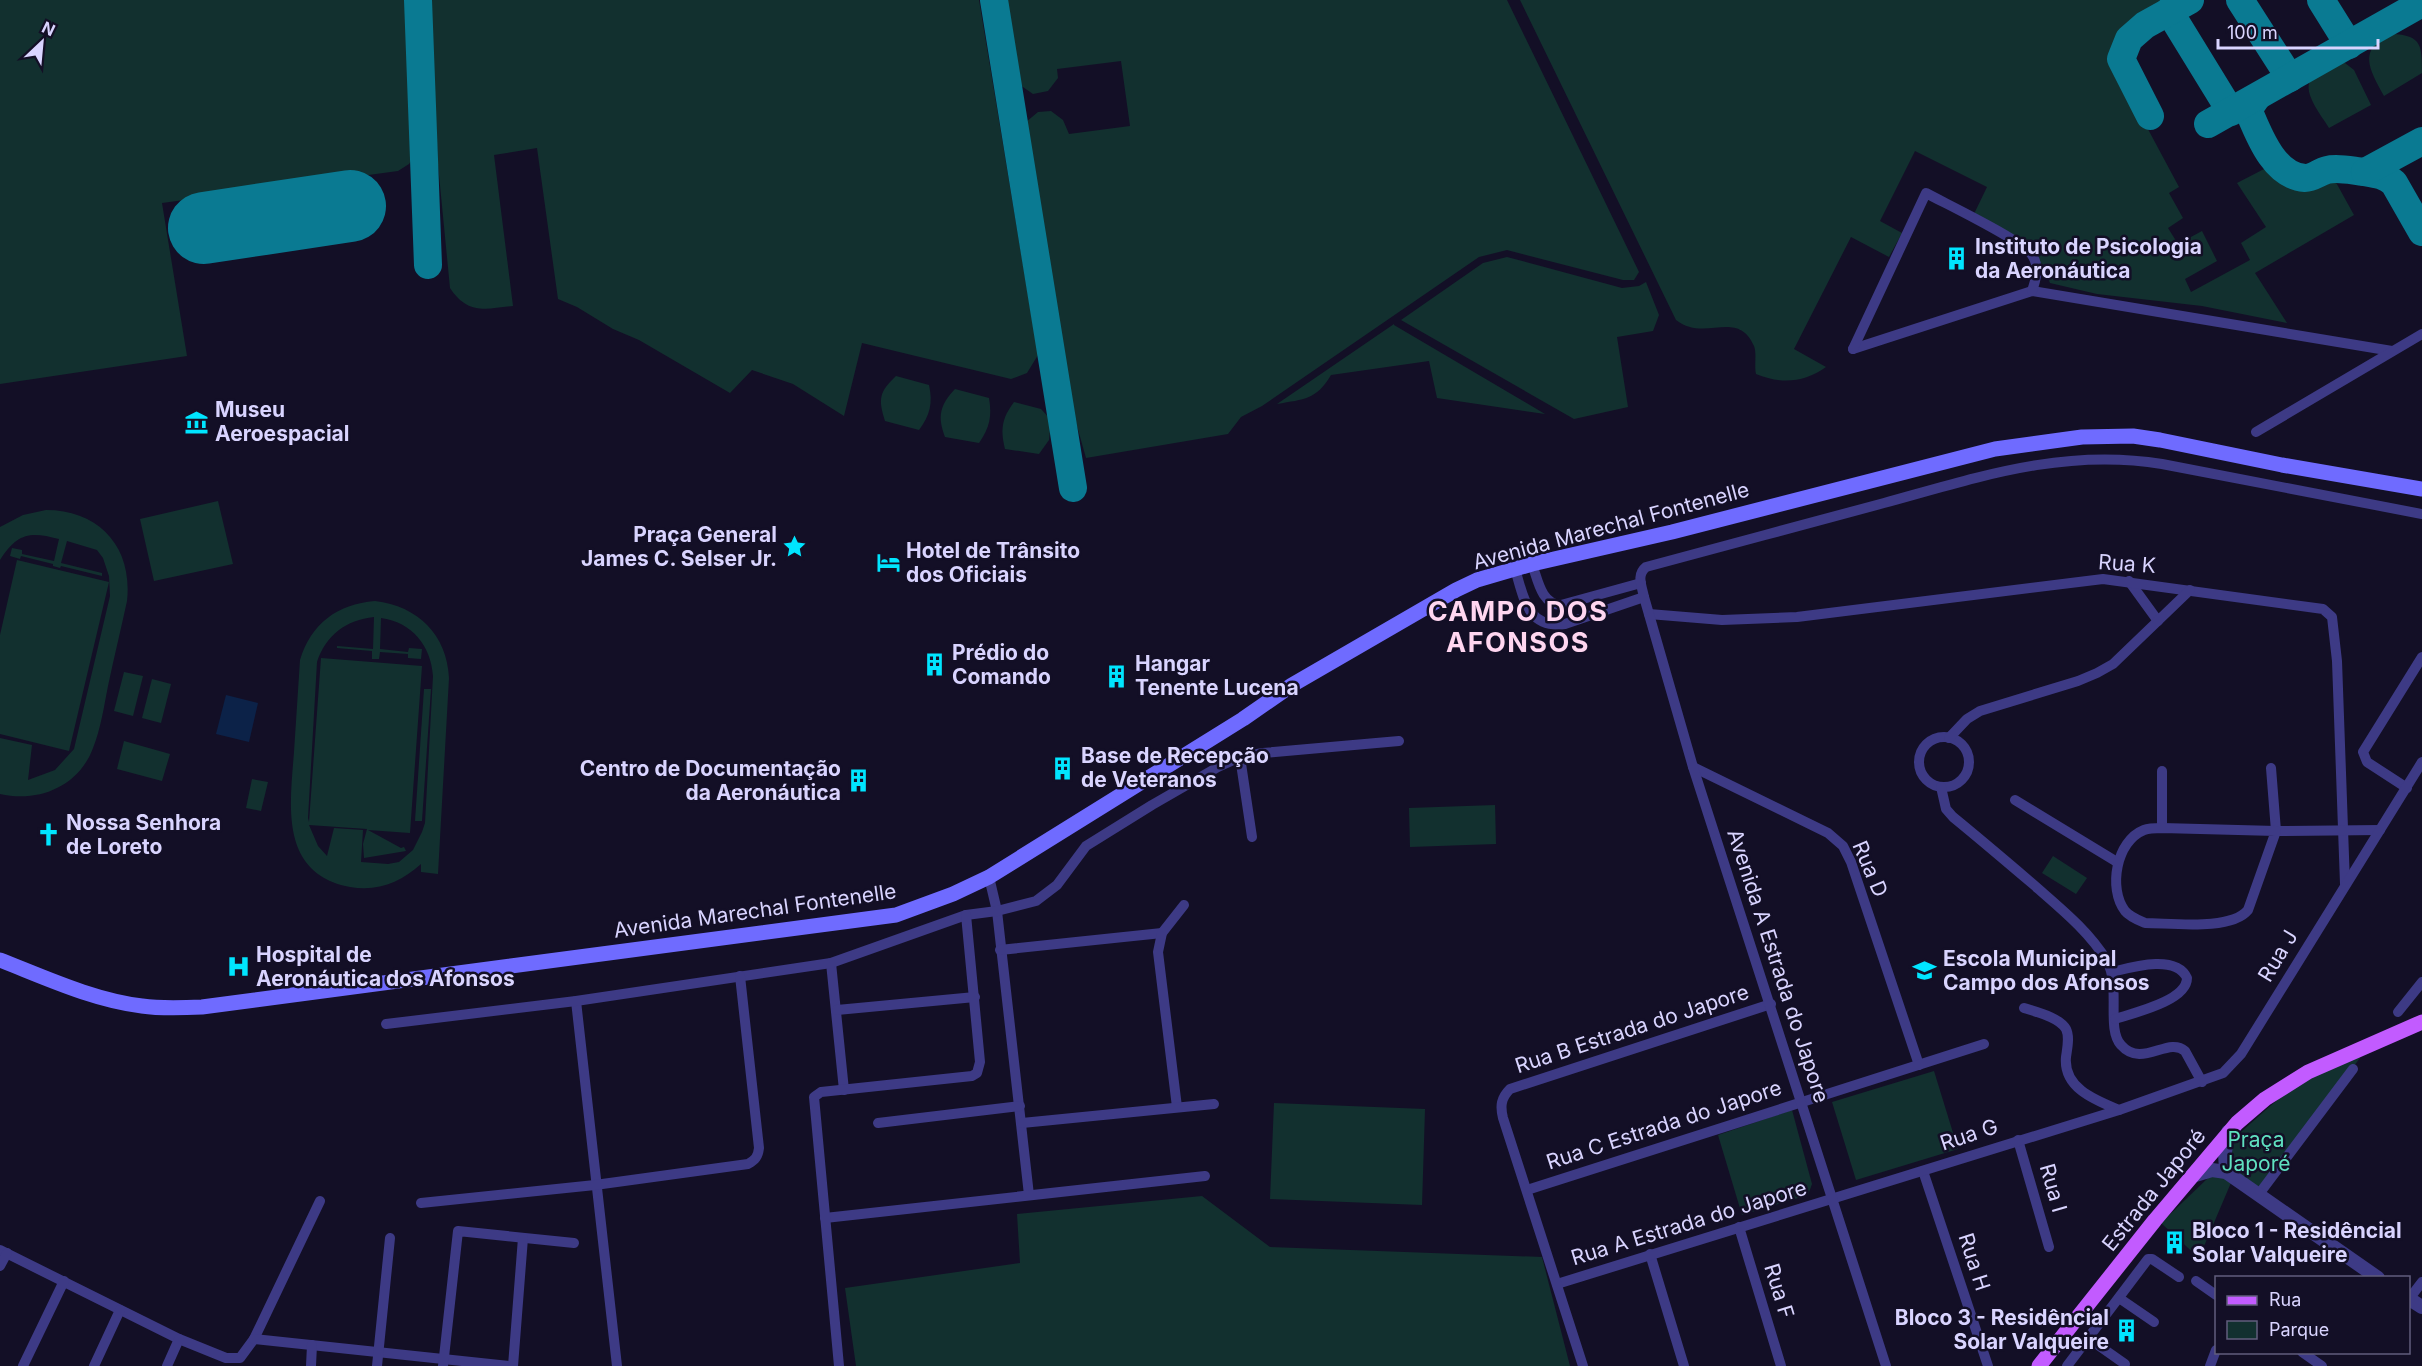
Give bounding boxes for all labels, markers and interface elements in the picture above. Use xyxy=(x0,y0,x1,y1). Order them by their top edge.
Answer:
north arrow xyxy=(12,12,72,72)
scale bar xyxy=(2218,12,2378,50)
text: N xyxy=(39,17,58,40)
text: 100 m xyxy=(2227,22,2278,43)
place label: Instituto de Psicologia da Aeronáutica xyxy=(1975,234,2202,283)
building icon: Instituto de Psicologia da Aeronáutica xyxy=(1944,246,1970,272)
place label: Museu Aeroespacial xyxy=(215,397,349,446)
museum icon: Museu Aeroespacial xyxy=(184,409,210,435)
street label: Avenida Marechal Fontenelle xyxy=(1470,477,1752,574)
place label: Praça General James C. Selser Jr. xyxy=(581,522,777,571)
place icon: Praça General James C. Selser Jr. xyxy=(782,534,808,560)
place label: Hotel de Trânsito dos Oficiais xyxy=(906,538,1080,587)
street label: Rua K xyxy=(2097,549,2157,578)
hotel icon: Hotel de Trânsito dos Oficiais xyxy=(875,550,901,576)
district label: CAMPO DOS AFONSOS xyxy=(1428,595,1608,659)
place label: Prédio do Comando xyxy=(952,640,1051,689)
place label: Hangar Tenente Lucena xyxy=(1135,651,1299,700)
building icon: Prédio do Comando xyxy=(921,652,947,678)
building icon: Hangar Tenente Lucena xyxy=(1104,663,1130,689)
place label: Base de Recepção de Veteranos xyxy=(1081,743,1269,792)
building icon: Base de Recepção de Veteranos xyxy=(1050,755,1076,781)
place label: Centro de Documentação da Aeronáutica xyxy=(580,756,841,805)
building icon: Centro de Documentação da Aeronáutica xyxy=(846,768,872,794)
place label: Nossa Senhora de Loreto xyxy=(66,810,221,859)
church icon: Nossa Senhora de Loreto xyxy=(35,822,61,848)
street label: Avenida A Estrada do Japore xyxy=(1722,826,1835,1106)
street label: Rua D xyxy=(1847,837,1893,901)
street label: Avenida Marechal Fontenelle xyxy=(612,878,898,943)
street label: Rua J xyxy=(2253,925,2303,986)
place label: Hospital de Aeronáutica dos Afonsos xyxy=(256,942,515,991)
place label: Escola Municipal Campo dos Afonsos xyxy=(1943,946,2150,995)
hospital icon: Hospital de Aeronáutica dos Afonsos xyxy=(225,954,251,980)
school or university icon: Escola Municipal Campo dos Afonsos xyxy=(1912,958,1938,984)
street label: Rua B Estrada do Japore xyxy=(1512,979,1752,1078)
street label: Rua C Estrada do Japore xyxy=(1543,1075,1785,1174)
street label: Rua G xyxy=(1937,1113,2001,1156)
street label: Estrada Japoré xyxy=(2097,1124,2210,1256)
park label: Praça Japoré xyxy=(2221,1127,2291,1176)
street label: Rua I xyxy=(2035,1161,2072,1215)
street label: Rua A Estrada do Japore xyxy=(1568,1175,1810,1270)
place label: Bloco 1 - Residêncial Solar Valqueire xyxy=(2192,1218,2402,1267)
street label: Rua H xyxy=(1953,1230,1996,1294)
building icon: Bloco 1 - Residêncial Solar Valqueire xyxy=(2161,1230,2187,1256)
street label: Rua F xyxy=(1759,1260,1800,1321)
legend xyxy=(2215,1276,2410,1354)
text: Rua xyxy=(2269,1289,2301,1310)
place label: Bloco 3 - Residêncial Solar Valqueire xyxy=(1895,1305,2109,1354)
building icon: Bloco 3 - Residêncial Solar Valqueire xyxy=(2114,1317,2140,1343)
text: Parque xyxy=(2269,1319,2329,1340)

